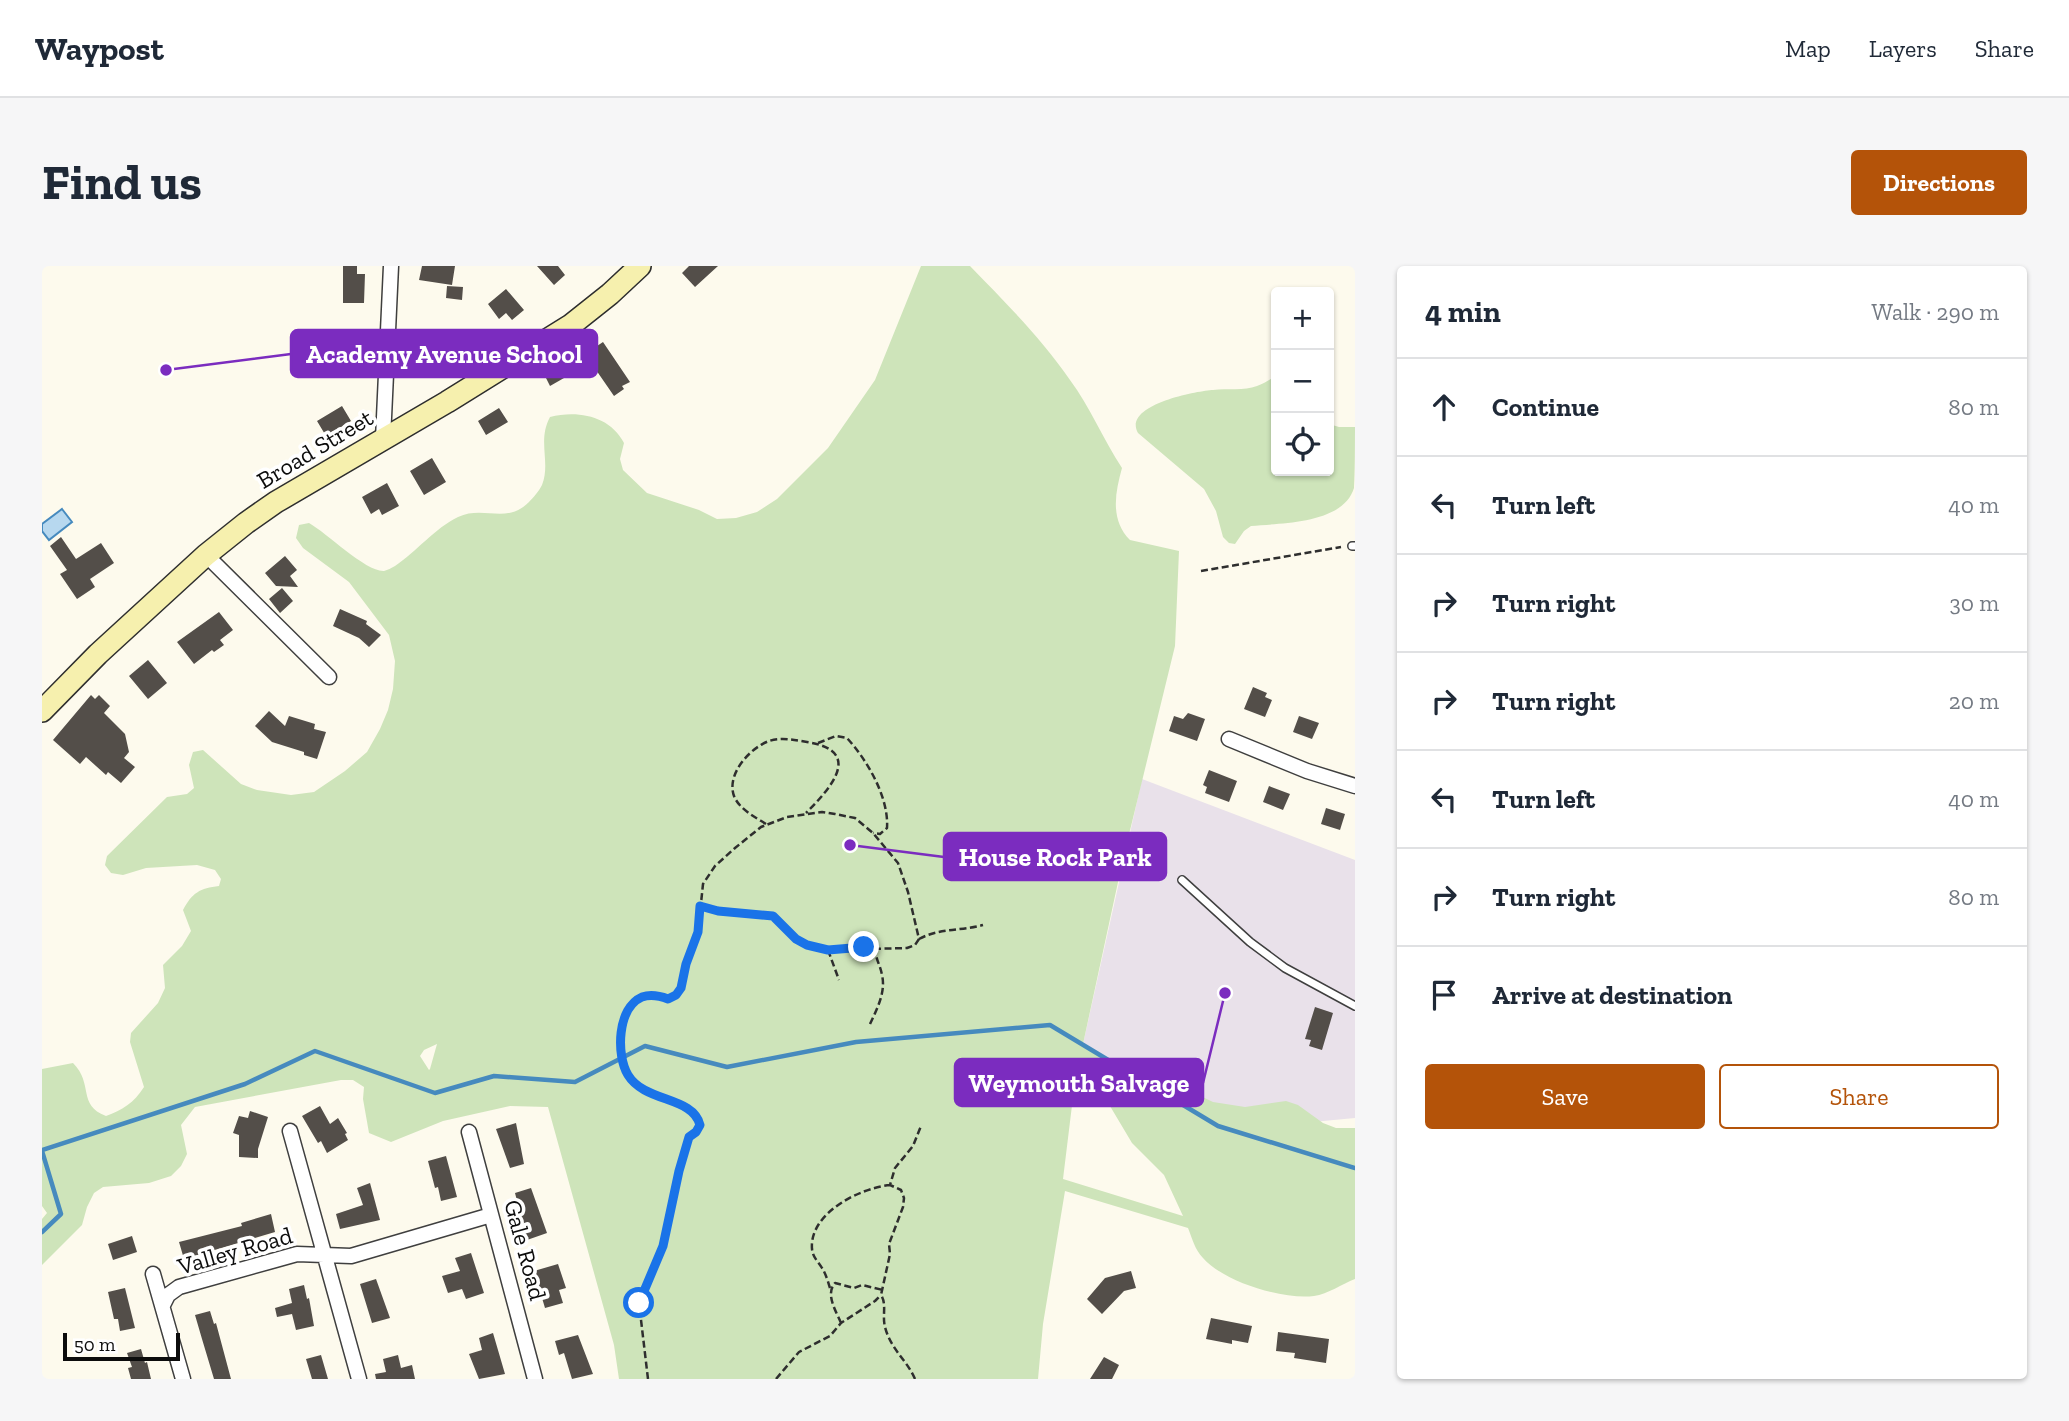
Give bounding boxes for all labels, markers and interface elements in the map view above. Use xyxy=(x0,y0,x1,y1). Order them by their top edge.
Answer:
text: Waypost xyxy=(35,29,164,68)
text: Map xyxy=(1785,34,1831,63)
text: Layers xyxy=(1869,34,1937,63)
text: Share xyxy=(1975,34,2034,63)
button: Directions xyxy=(1851,150,2027,215)
text: Find us xyxy=(42,153,202,212)
map controls xyxy=(1271,287,1334,476)
button: + xyxy=(1271,287,1334,350)
text: 4 min xyxy=(1425,294,1501,330)
text: Walk · 290 m xyxy=(1871,298,1999,326)
callout: Academy Avenue School xyxy=(291,330,597,377)
text: Academy Avenue School xyxy=(306,338,582,370)
button: − xyxy=(1271,350,1334,413)
icon: ahead xyxy=(1425,388,1463,426)
text: Continue xyxy=(1492,391,1599,423)
text: 80 m xyxy=(1948,393,1999,421)
street label: Broad Street xyxy=(251,403,378,495)
button: locate xyxy=(1271,413,1334,476)
icon: left xyxy=(1425,486,1463,524)
text: Turn left xyxy=(1492,489,1595,521)
text: 40 m xyxy=(1948,491,1999,519)
icon: right xyxy=(1425,584,1463,622)
text: Turn right xyxy=(1492,587,1615,619)
text: 30 m xyxy=(1949,589,1999,617)
icon: right xyxy=(1425,682,1463,720)
text: Turn right xyxy=(1492,685,1615,717)
text: 20 m xyxy=(1949,687,1999,715)
icon: left xyxy=(1425,780,1463,818)
text: Turn left xyxy=(1492,783,1595,815)
text: 40 m xyxy=(1948,785,1999,813)
callout: House Rock Park xyxy=(944,833,1166,880)
text: House Rock Park xyxy=(958,841,1152,873)
icon: right xyxy=(1425,878,1463,916)
text: Turn right xyxy=(1492,881,1615,913)
text: 80 m xyxy=(1948,883,1999,911)
route end xyxy=(848,931,879,962)
icon: arrive xyxy=(1425,976,1463,1014)
text: Arrive at destination xyxy=(1492,979,1732,1011)
callout: Weymouth Salvage xyxy=(955,1059,1203,1106)
button: Save xyxy=(1425,1064,1705,1129)
button: Share xyxy=(1719,1064,1999,1129)
text: Weymouth Salvage xyxy=(969,1067,1190,1099)
street label: Gale Road xyxy=(498,1196,553,1303)
street label: Valley Road xyxy=(173,1220,296,1281)
route start xyxy=(623,1287,654,1318)
scale bar xyxy=(63,1330,180,1362)
text: 50 m xyxy=(74,1333,115,1356)

